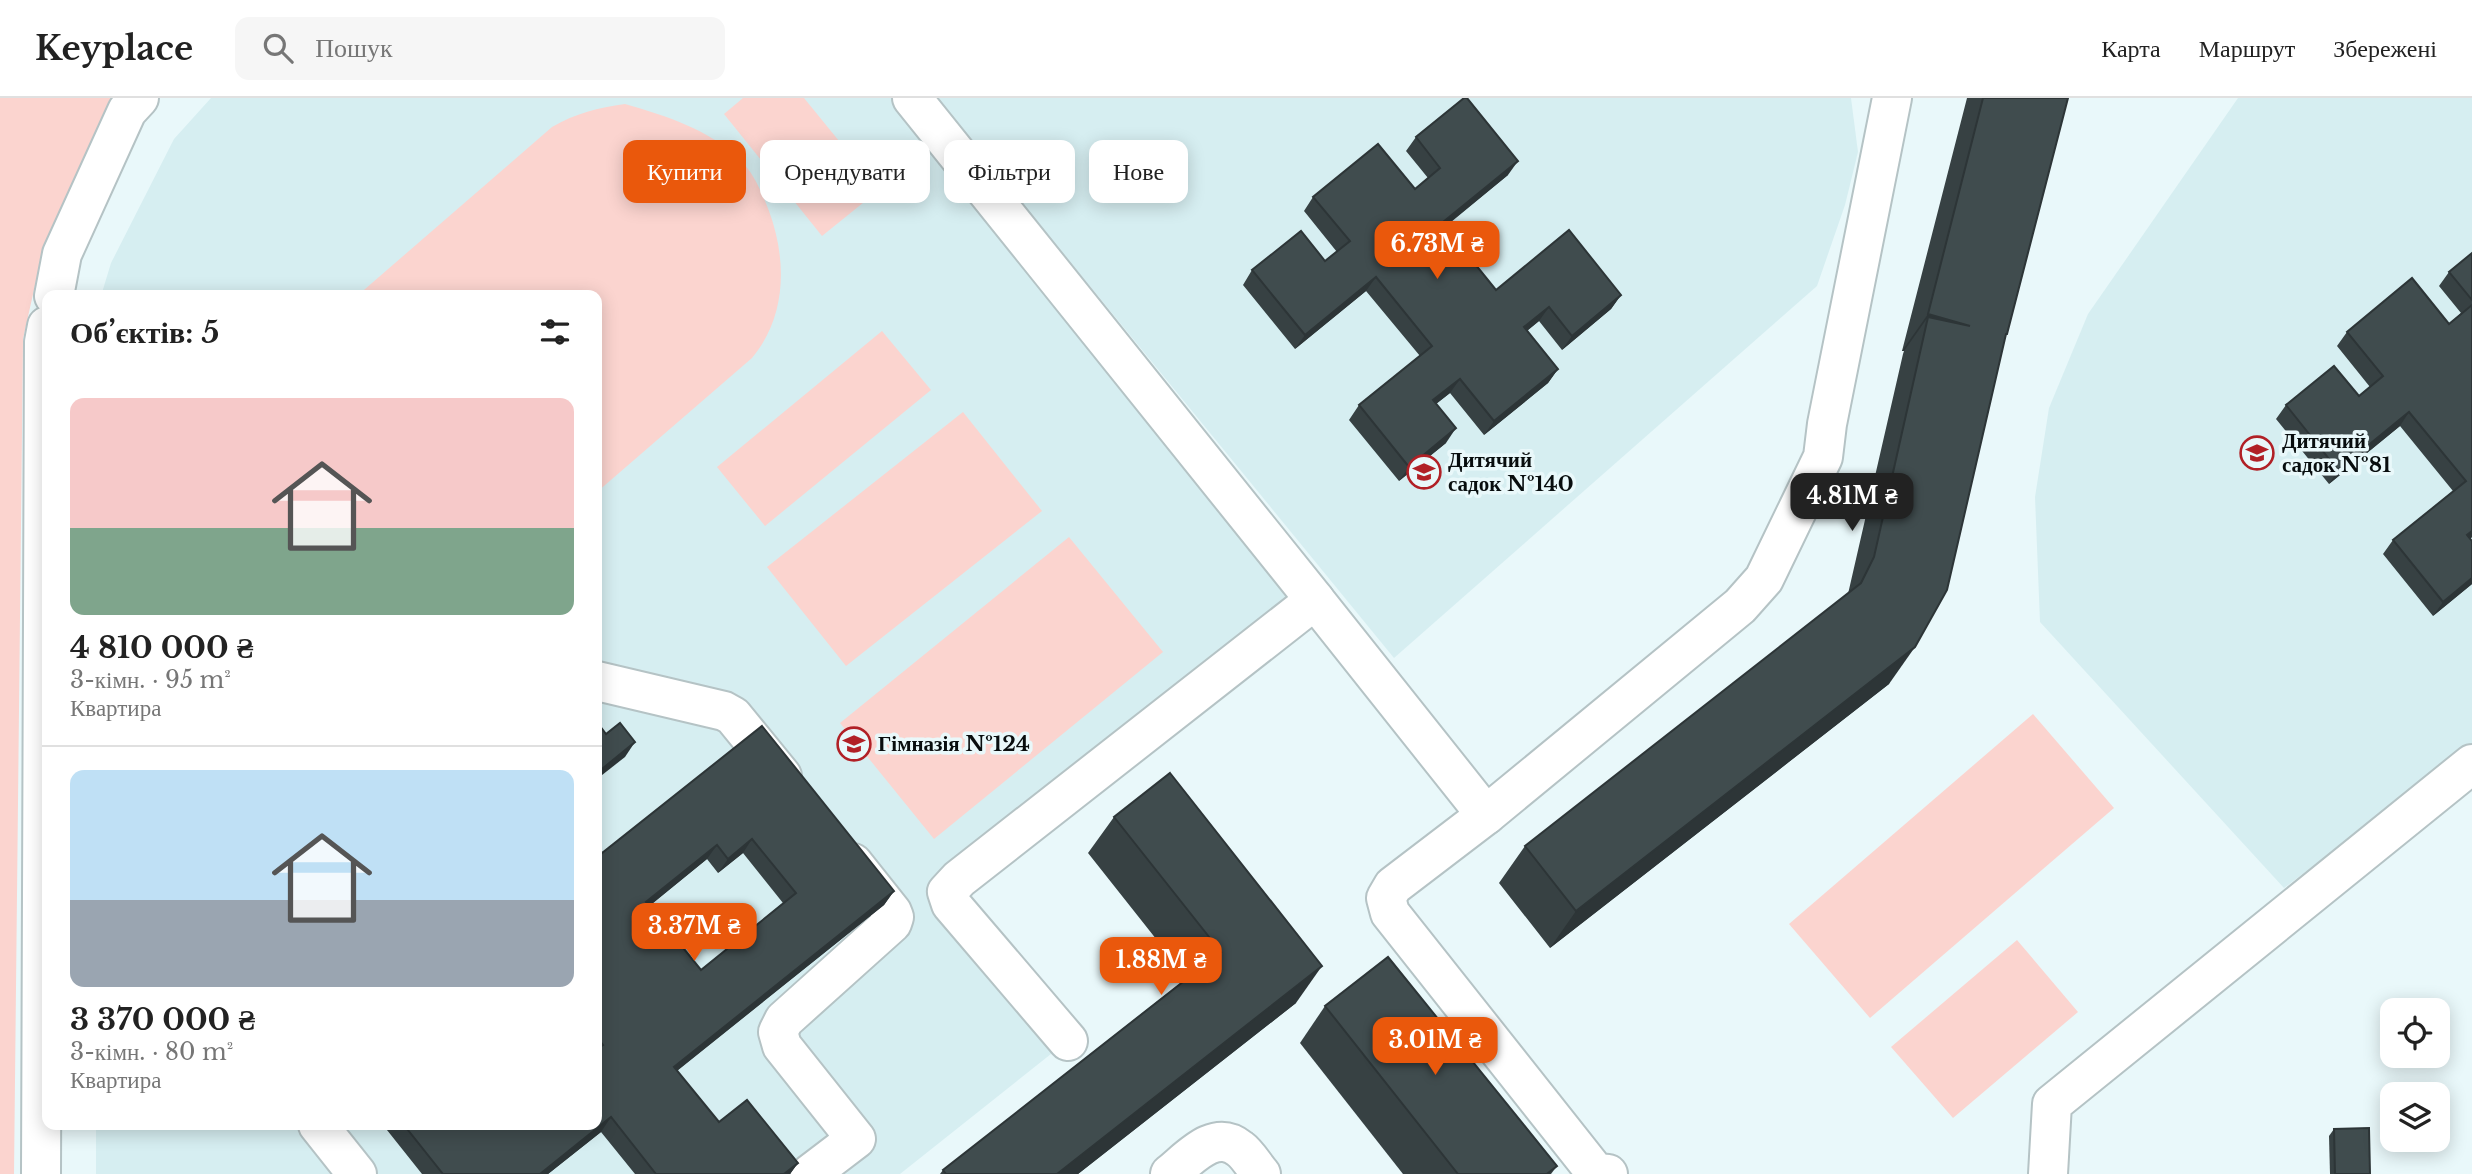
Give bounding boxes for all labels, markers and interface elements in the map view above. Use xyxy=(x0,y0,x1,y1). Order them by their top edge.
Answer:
search box xyxy=(235,17,725,80)
text: Keyplace xyxy=(35,28,193,69)
icon: search xyxy=(259,29,297,67)
text: Пошук xyxy=(315,32,393,64)
text: Карта xyxy=(2101,34,2161,63)
text: Маршрут xyxy=(2199,34,2295,63)
text: Збережені xyxy=(2333,34,2437,63)
chip: Купити xyxy=(623,140,746,203)
chip: Орендувати xyxy=(760,140,930,203)
chip: Фільтри xyxy=(944,140,1075,203)
chip: Нове xyxy=(1089,140,1188,203)
pin: 6.73M ₴ xyxy=(1372,222,1502,281)
text: 6.73M ₴ xyxy=(1391,230,1483,258)
icon: filters xyxy=(536,313,574,351)
text: Об’єктів: 5 xyxy=(70,314,219,351)
place label: Дитячий садок №81 xyxy=(2282,428,2391,478)
school or university icon: Дитячий садок №81 xyxy=(2238,434,2276,472)
icon: home xyxy=(259,443,385,569)
place label: Дитячий садок №140 xyxy=(1448,447,1574,497)
school or university icon: Дитячий садок №140 xyxy=(1405,453,1443,491)
pin: 4.81M ₴ xyxy=(1787,474,1917,533)
text: 4.81M ₴ xyxy=(1806,482,1898,510)
text: 4 810 000 ₴ xyxy=(70,629,253,666)
text: 3-кімн. · 95 m² xyxy=(70,666,231,694)
text: Квартира xyxy=(70,694,161,722)
school or university icon: Гімназія №124 xyxy=(835,725,873,763)
place label: Гімназія №124 xyxy=(878,731,1030,757)
icon: home xyxy=(259,815,385,941)
pin: 3.37M ₴ xyxy=(629,904,759,963)
text: 3.37M ₴ xyxy=(648,912,740,940)
pin: 1.88M ₴ xyxy=(1096,937,1226,997)
text: 1.88M ₴ xyxy=(1116,946,1206,974)
map controls xyxy=(2380,998,2450,1152)
button: locate xyxy=(2380,998,2450,1068)
text: 3 370 000 ₴ xyxy=(70,1001,255,1038)
pin: 3.01M ₴ xyxy=(1370,1018,1500,1077)
text: 3.01M ₴ xyxy=(1389,1026,1481,1054)
text: 3-кімн. · 80 m² xyxy=(70,1038,233,1066)
text: Квартира xyxy=(70,1066,161,1094)
button: layers xyxy=(2380,1082,2450,1152)

